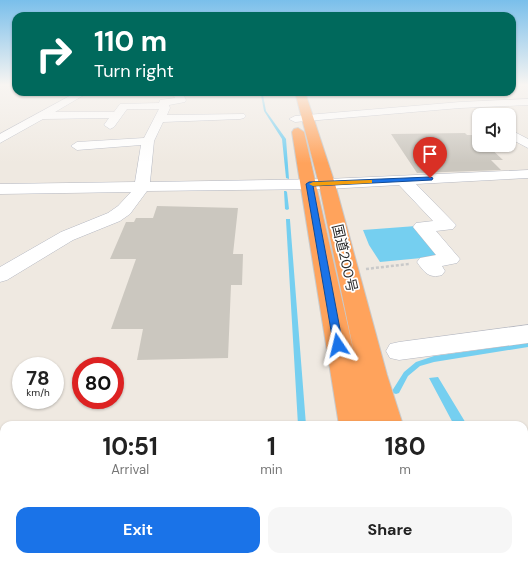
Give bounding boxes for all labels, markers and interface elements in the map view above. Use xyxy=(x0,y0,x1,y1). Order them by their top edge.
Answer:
text: 110 m xyxy=(94,23,167,60)
icon: right xyxy=(28,28,80,80)
text: Turn right xyxy=(94,59,174,83)
map controls xyxy=(472,108,516,152)
button: sound xyxy=(472,108,516,152)
pin xyxy=(413,137,447,178)
icon: arrive xyxy=(419,143,441,165)
street label: 国道200号 xyxy=(328,222,362,294)
position arrow xyxy=(317,324,359,366)
speed limit sign: 80 xyxy=(72,357,124,409)
text: 78 xyxy=(26,365,50,391)
text: km/h xyxy=(26,386,50,399)
text: 10:51 xyxy=(102,431,158,462)
text: 1 xyxy=(267,431,276,462)
text: 180 xyxy=(385,431,426,462)
text: Arrival xyxy=(111,461,149,478)
text: min xyxy=(260,461,282,478)
text: m xyxy=(399,461,411,478)
button: Exit xyxy=(16,507,260,553)
button: Share xyxy=(268,507,512,553)

